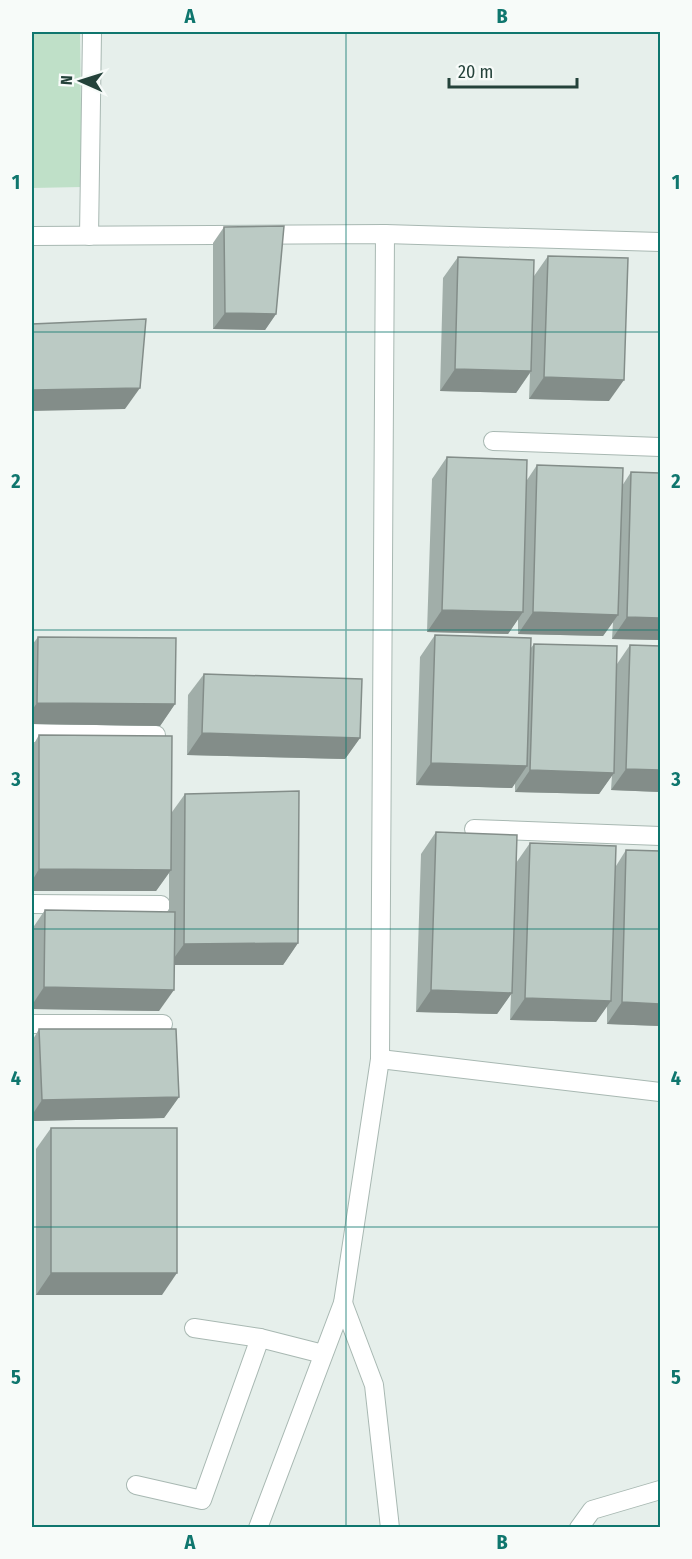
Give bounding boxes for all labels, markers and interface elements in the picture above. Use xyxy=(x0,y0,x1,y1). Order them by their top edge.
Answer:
text: A xyxy=(184,4,197,28)
text: B xyxy=(496,4,508,28)
north arrow xyxy=(51,51,111,111)
scale bar xyxy=(449,51,576,89)
text: 20 m xyxy=(458,61,493,83)
text: N xyxy=(57,75,76,86)
text: 1 xyxy=(12,170,20,194)
text: 1 xyxy=(672,170,680,194)
text: 2 xyxy=(10,469,21,493)
text: 2 xyxy=(670,469,681,493)
text: 3 xyxy=(10,767,21,791)
text: 3 xyxy=(670,767,681,791)
text: 4 xyxy=(11,1066,21,1090)
text: 4 xyxy=(671,1066,681,1090)
text: 5 xyxy=(11,1365,21,1389)
text: 5 xyxy=(671,1365,681,1389)
text: A xyxy=(184,1530,197,1554)
text: B xyxy=(496,1530,508,1554)

